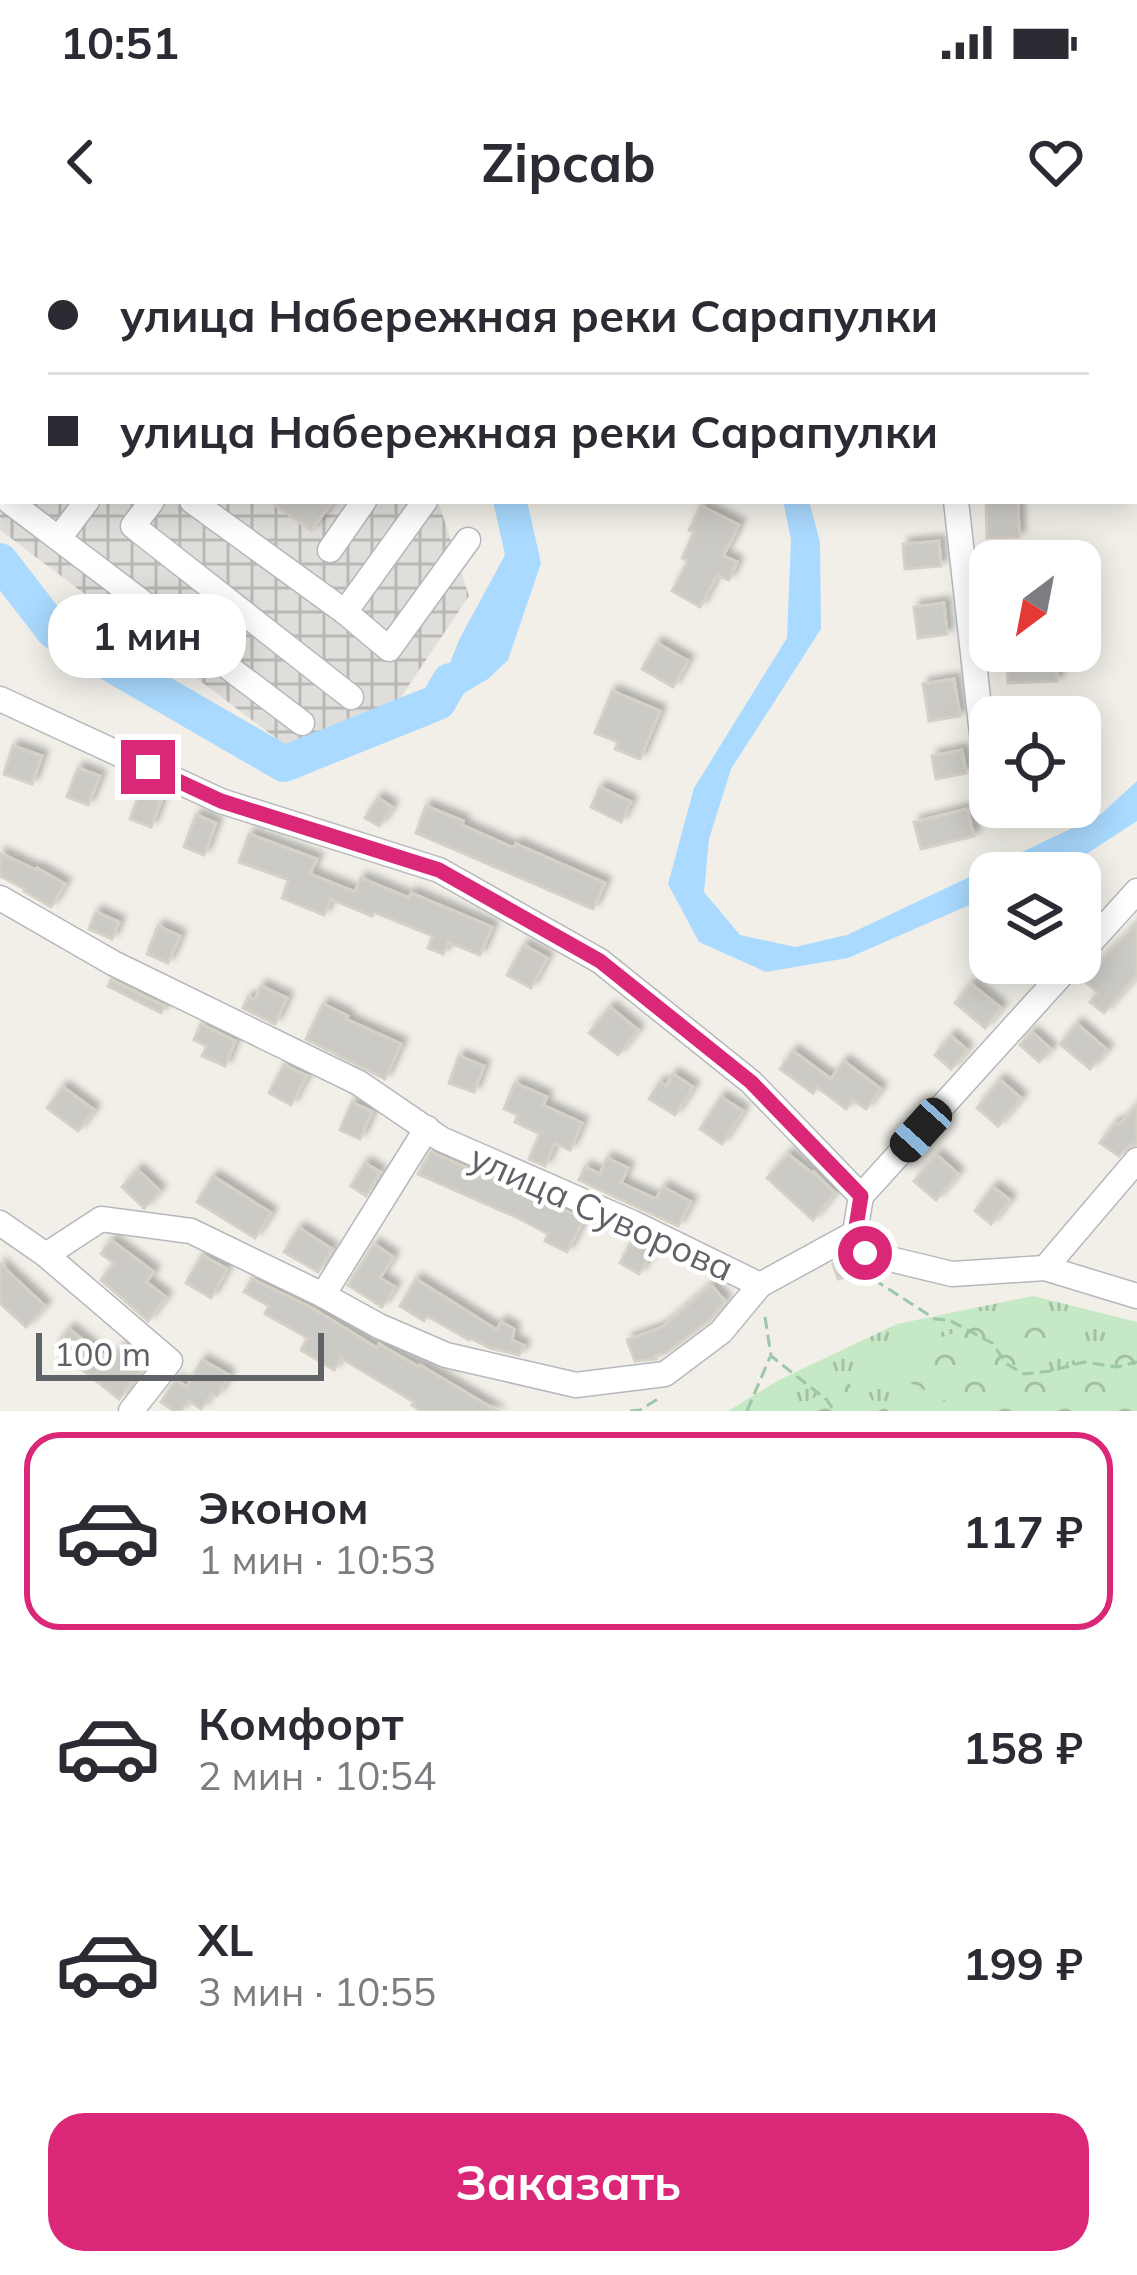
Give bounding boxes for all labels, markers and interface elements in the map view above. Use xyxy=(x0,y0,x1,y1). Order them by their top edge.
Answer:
text: 10:51 xyxy=(60,14,179,70)
text: Zipcab xyxy=(481,128,656,196)
icon: back xyxy=(48,129,114,195)
icon: heart xyxy=(1023,129,1089,195)
text: улица Набережная реки Сарапулки xyxy=(120,287,938,343)
text: улица Набережная реки Сарапулки xyxy=(120,403,938,459)
north arrow xyxy=(969,540,1101,672)
map controls xyxy=(969,540,1101,984)
callout: 1 мин xyxy=(49,593,247,677)
text: 1 мин xyxy=(92,611,202,660)
button: locate xyxy=(969,696,1101,828)
route end xyxy=(121,740,175,794)
button: layers xyxy=(969,852,1101,984)
car xyxy=(884,1091,958,1169)
street label: улица Суворова xyxy=(463,1134,741,1290)
route start xyxy=(838,1226,892,1280)
scale bar xyxy=(36,1327,324,1380)
text: 100 m xyxy=(54,1333,151,1374)
icon: car xyxy=(54,1477,162,1585)
text: Эконом xyxy=(198,1479,369,1535)
text: 117 ₽ xyxy=(963,1503,1083,1559)
text: 1 мин · 10:53 xyxy=(198,1535,436,1584)
icon: car xyxy=(54,1693,162,1801)
text: Комфорт xyxy=(198,1695,404,1751)
text: 158 ₽ xyxy=(963,1719,1083,1775)
text: 2 мин · 10:54 xyxy=(198,1751,436,1800)
icon: car xyxy=(54,1909,162,2017)
text: XL xyxy=(198,1911,253,1967)
text: 199 ₽ xyxy=(963,1935,1083,1991)
text: 3 мин · 10:55 xyxy=(198,1967,436,2016)
button: Заказать xyxy=(48,2113,1089,2251)

